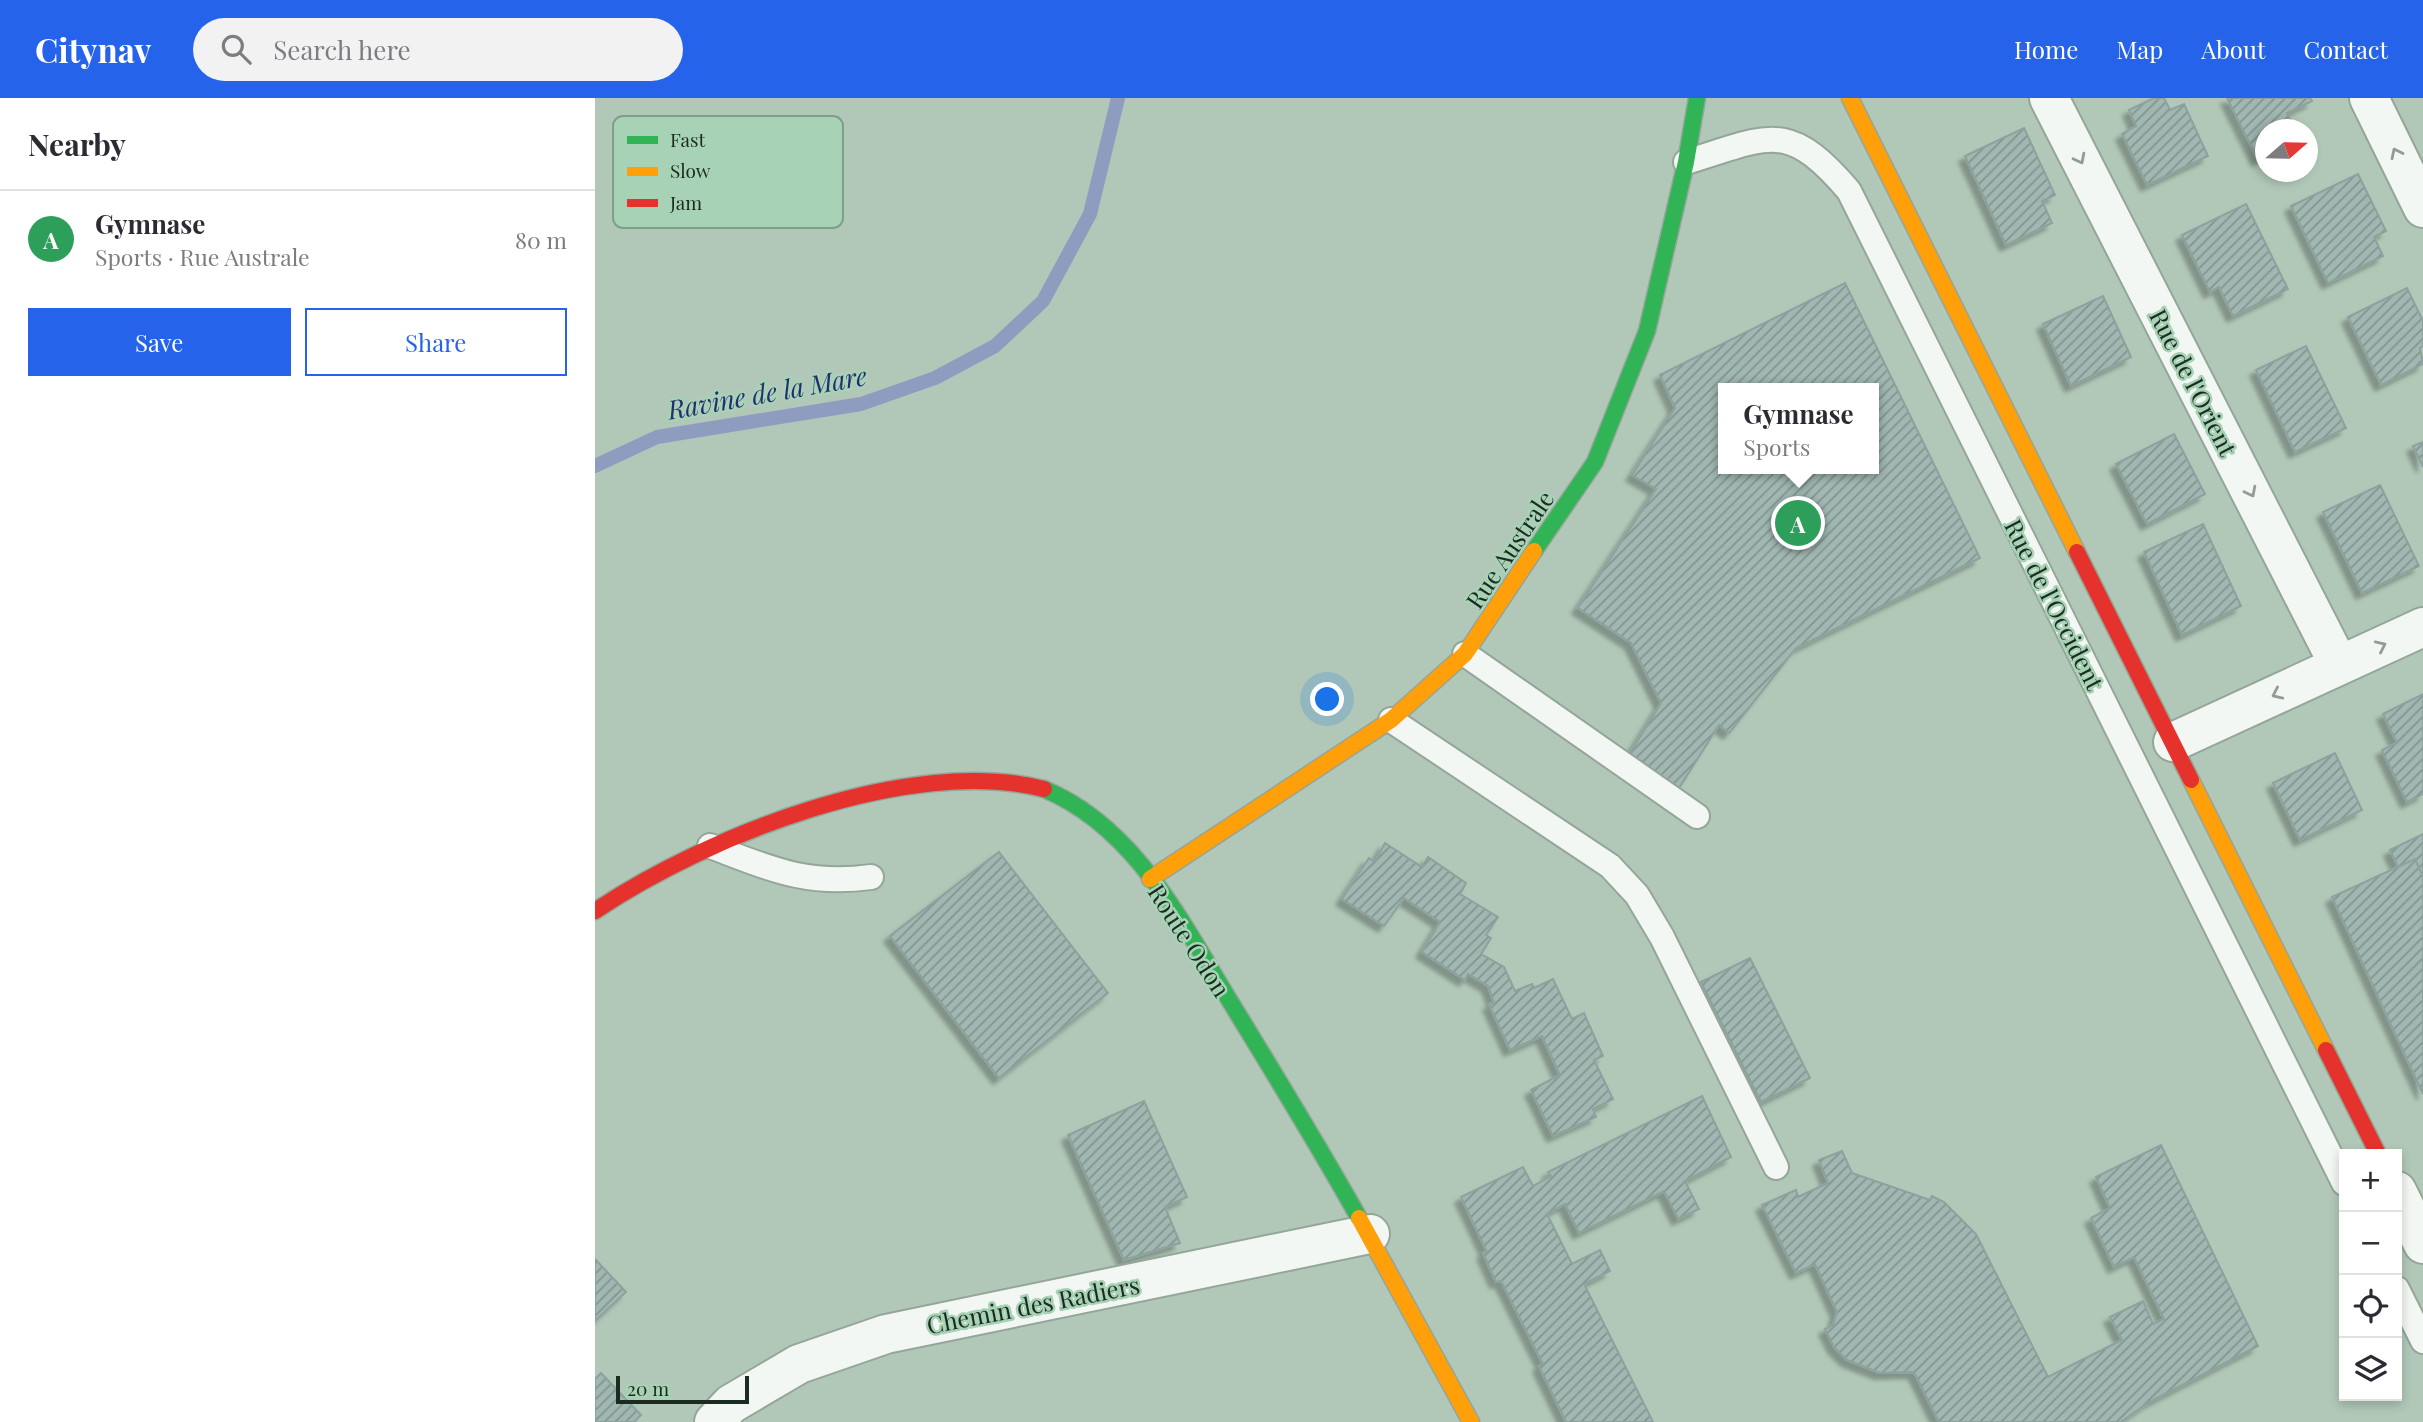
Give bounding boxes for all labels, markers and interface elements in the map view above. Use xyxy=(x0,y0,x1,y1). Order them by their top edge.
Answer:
search box xyxy=(193,18,683,81)
text: Citynav xyxy=(35,27,151,71)
icon: search xyxy=(217,30,255,68)
text: Search here xyxy=(273,32,411,67)
text: Home xyxy=(2014,33,2078,65)
text: Map xyxy=(2116,33,2163,65)
text: About xyxy=(2201,33,2265,65)
text: Contact xyxy=(2303,33,2388,65)
legend xyxy=(613,116,843,228)
north arrow xyxy=(2255,119,2318,182)
text: Nearby xyxy=(28,124,126,164)
text: Fast xyxy=(670,126,706,152)
one-way arrow xyxy=(2390,148,2404,160)
one-way arrow xyxy=(2072,152,2086,164)
text: Slow xyxy=(670,157,711,183)
text: Jam xyxy=(669,189,702,215)
text: Gymnase xyxy=(95,206,205,241)
text: A xyxy=(43,224,59,255)
text: 80 m xyxy=(515,224,567,255)
text: Sports · Rue Australe xyxy=(95,241,310,272)
street label: Rue de l'Orient xyxy=(2143,303,2245,461)
button: Save xyxy=(28,308,291,376)
button: Share xyxy=(305,308,567,376)
water label: Ravine de la Mare xyxy=(664,357,869,427)
popup xyxy=(1718,383,1879,474)
text: Gymnase xyxy=(1743,396,1854,431)
text: Sports xyxy=(1743,431,1810,462)
street label: Rue Australe xyxy=(1458,484,1560,614)
one-way arrow xyxy=(2242,485,2256,497)
pin: A xyxy=(1775,497,1821,549)
street label: Rue de l'Occident xyxy=(1998,513,2112,695)
one-way arrow xyxy=(2374,640,2386,654)
your location xyxy=(1310,682,1344,716)
one-way arrow xyxy=(2272,686,2285,700)
street label: Route Odon xyxy=(1142,877,1238,1003)
map controls xyxy=(2339,1149,2402,1401)
button: + xyxy=(2339,1149,2402,1212)
button: − xyxy=(2339,1212,2402,1275)
street label: Chemin des Radiers xyxy=(924,1268,1142,1340)
button: locate xyxy=(2339,1275,2402,1338)
button: layers xyxy=(2339,1338,2402,1401)
scale bar xyxy=(616,1373,749,1405)
text: 20 m xyxy=(627,1375,669,1401)

